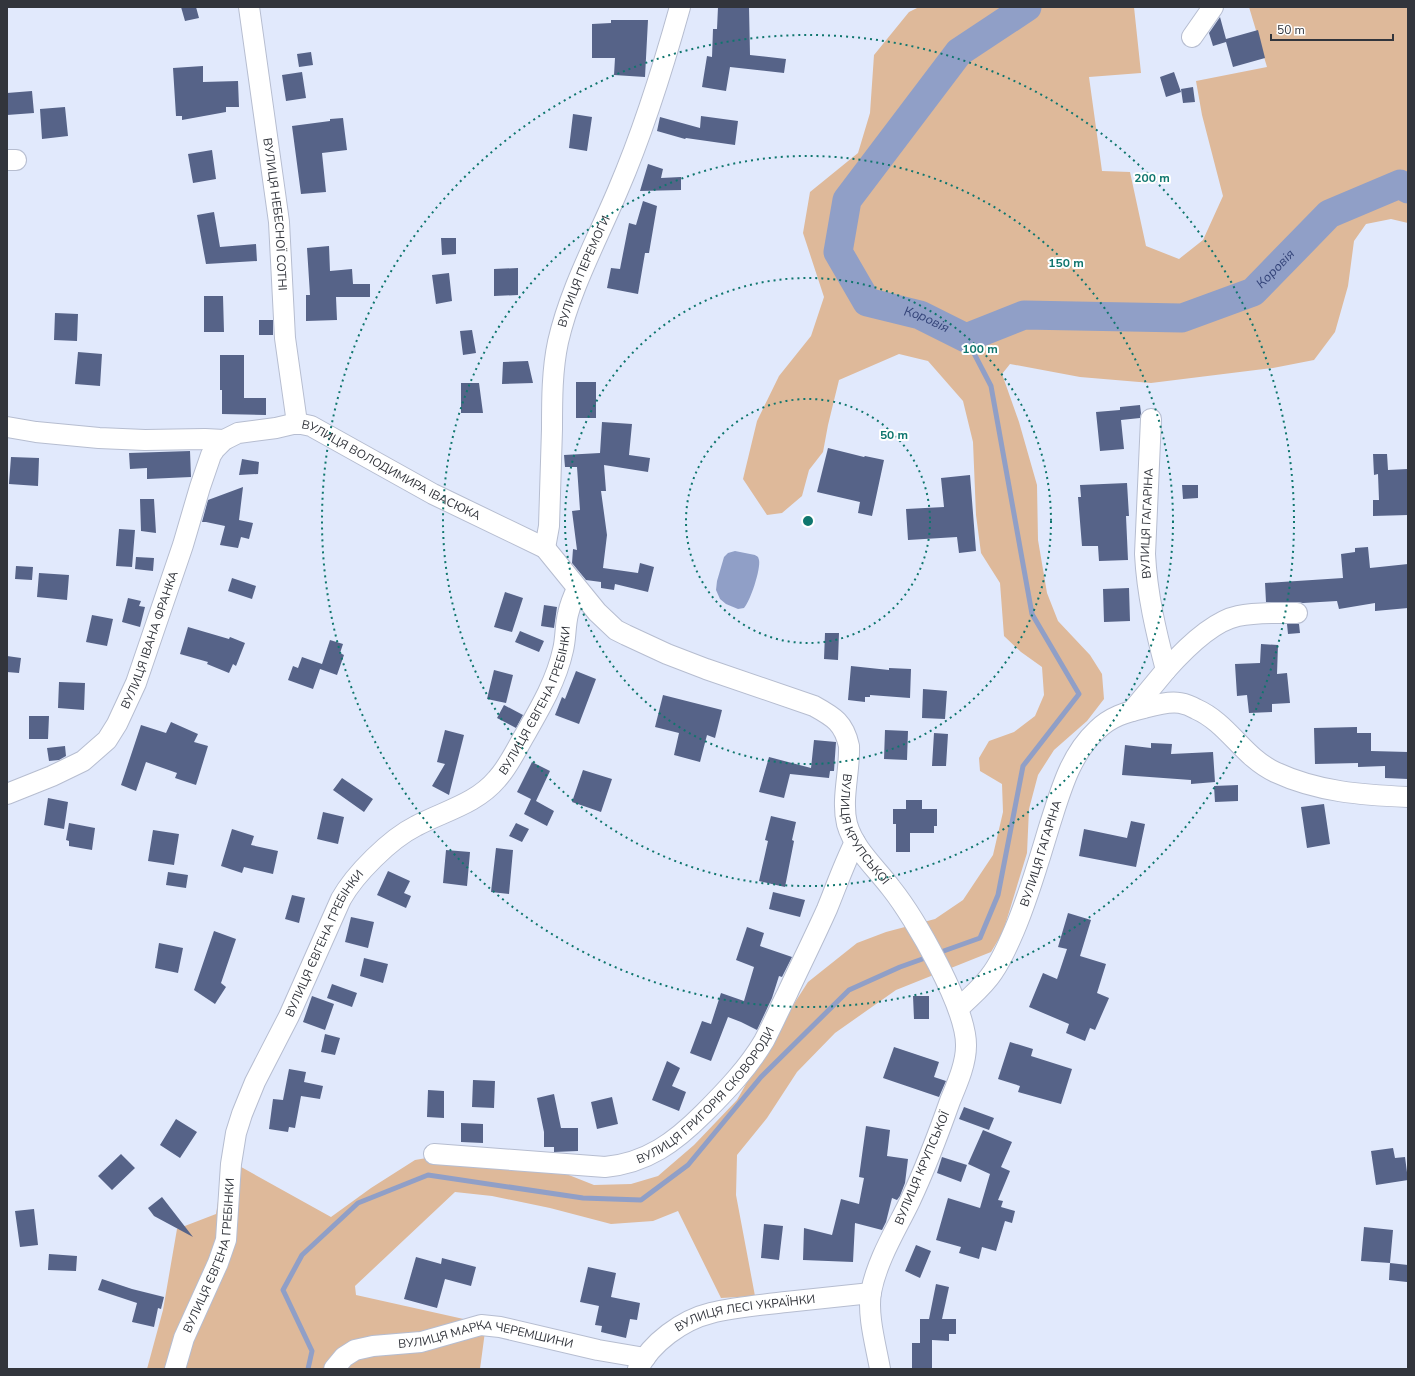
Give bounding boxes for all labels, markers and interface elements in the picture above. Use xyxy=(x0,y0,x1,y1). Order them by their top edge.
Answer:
scale bar xyxy=(1271,16,1393,42)
text: 50 m xyxy=(1277,22,1305,38)
street label: ВУЛИЦЯ НЕБЕСНОЇ СОТНІ xyxy=(259,137,291,291)
text: 200 m xyxy=(1134,170,1170,186)
street label: ВУЛИЦЯ ПЕРЕМОГИ xyxy=(554,213,614,329)
water label: Коровія xyxy=(1252,245,1299,292)
text: 150 m xyxy=(1048,255,1084,271)
water label: Коровія xyxy=(902,302,952,337)
text: 100 m xyxy=(962,341,998,357)
street label: ВУЛИЦЯ ВОЛОДИМИРА ІВАСЮКА xyxy=(300,416,484,524)
text: 50 m xyxy=(880,427,908,443)
street label: ВУЛИЦЯ ГАГАРІНА xyxy=(1137,467,1157,580)
centre of rings xyxy=(801,514,815,528)
street label: ВУЛИЦЯ ІВАНА ФРАНКА xyxy=(117,568,182,711)
street label: ВУЛИЦЯ ЄВГЕНА ГРЕБІНКИ xyxy=(495,625,574,778)
street label: ВУЛИЦЯ КРУПСЬКОЇ xyxy=(837,773,894,889)
street label: ВУЛИЦЯ ГАГАРІНА xyxy=(1016,798,1065,909)
street label: ВУЛИЦЯ ЄВГЕНА ГРЕБІНКИ xyxy=(281,867,367,1020)
street label: ВУЛИЦЯ ГРИГОРІЯ СКОВОРОДИ xyxy=(634,1024,778,1167)
street label: ВУЛИЦЯ КРУПСЬКОЇ xyxy=(891,1108,954,1227)
street label: ВУЛИЦЯ ЄВГЕНА ГРЕБІНКИ xyxy=(179,1177,238,1335)
street label: ВУЛИЦЯ ЛЕСІ УКРАЇНКИ xyxy=(672,1291,816,1335)
text: ВУЛИЦЯ МАРКА ЧЕРЕМШИНИ xyxy=(397,1316,575,1352)
street label: ВУЛИЦЯ МАРКА ЧЕРЕМШИНИ xyxy=(396,1338,576,1352)

